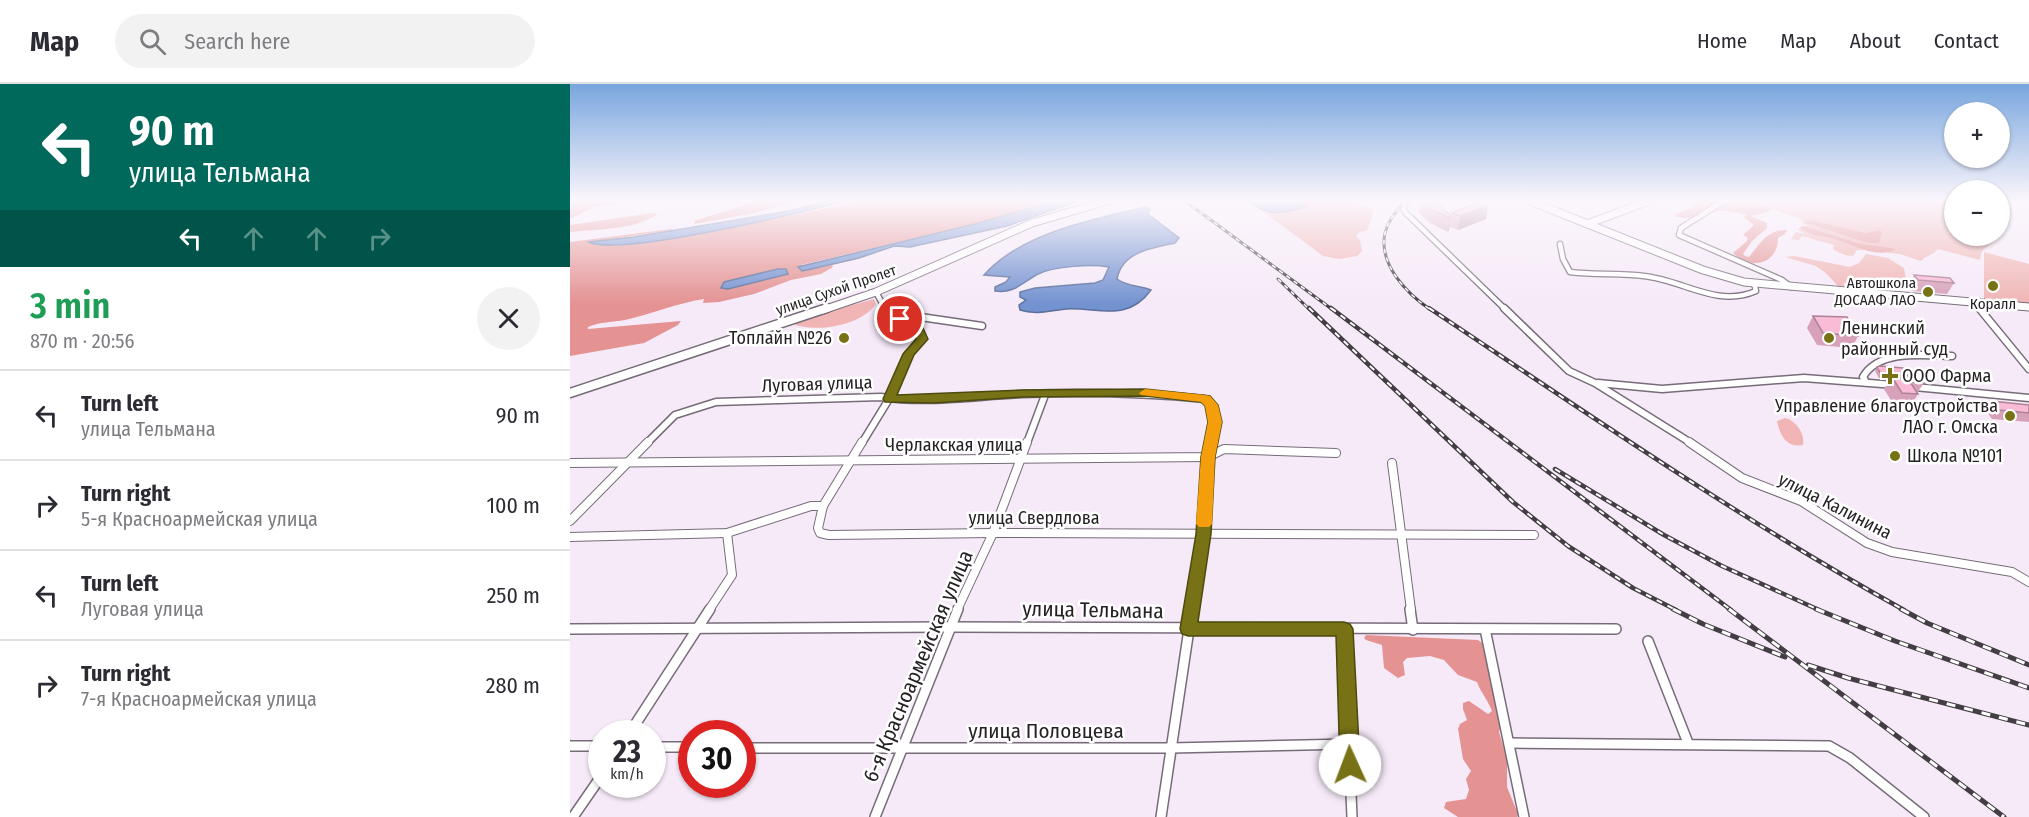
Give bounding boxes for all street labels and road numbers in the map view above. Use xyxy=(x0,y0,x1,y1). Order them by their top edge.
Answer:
street label: улица Сухой Пролет xyxy=(773,261,899,319)
street label: Луговая улица xyxy=(761,371,873,397)
street label: Черлакская улица xyxy=(885,434,1023,456)
street label: улица Калинина xyxy=(1775,468,1895,544)
street label: улица Свердлова xyxy=(968,507,1100,529)
street label: 6-я Красноармейская улица xyxy=(857,546,979,786)
street label: улица Тельмана xyxy=(1022,596,1164,624)
street label: улица Половцева xyxy=(968,718,1124,744)

